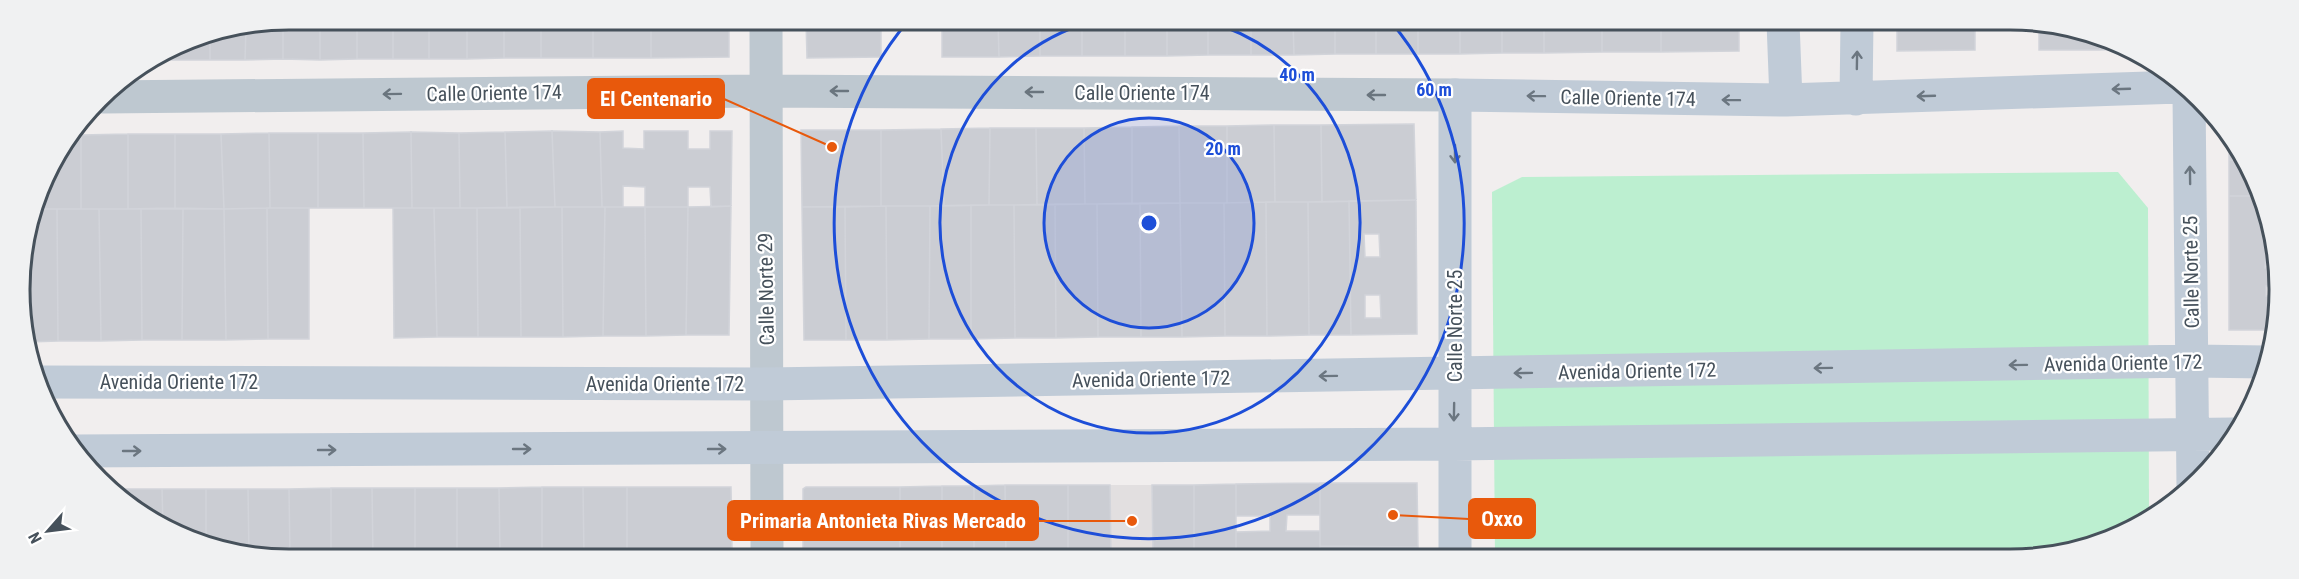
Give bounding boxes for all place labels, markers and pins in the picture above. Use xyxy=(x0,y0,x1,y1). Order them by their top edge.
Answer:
callout: El Centenario xyxy=(588,79,724,118)
centre of rings xyxy=(1139,213,1159,233)
callout: Oxxo xyxy=(1469,499,1535,538)
callout: Primaria Antonieta Rivas Mercado xyxy=(728,501,1038,540)

